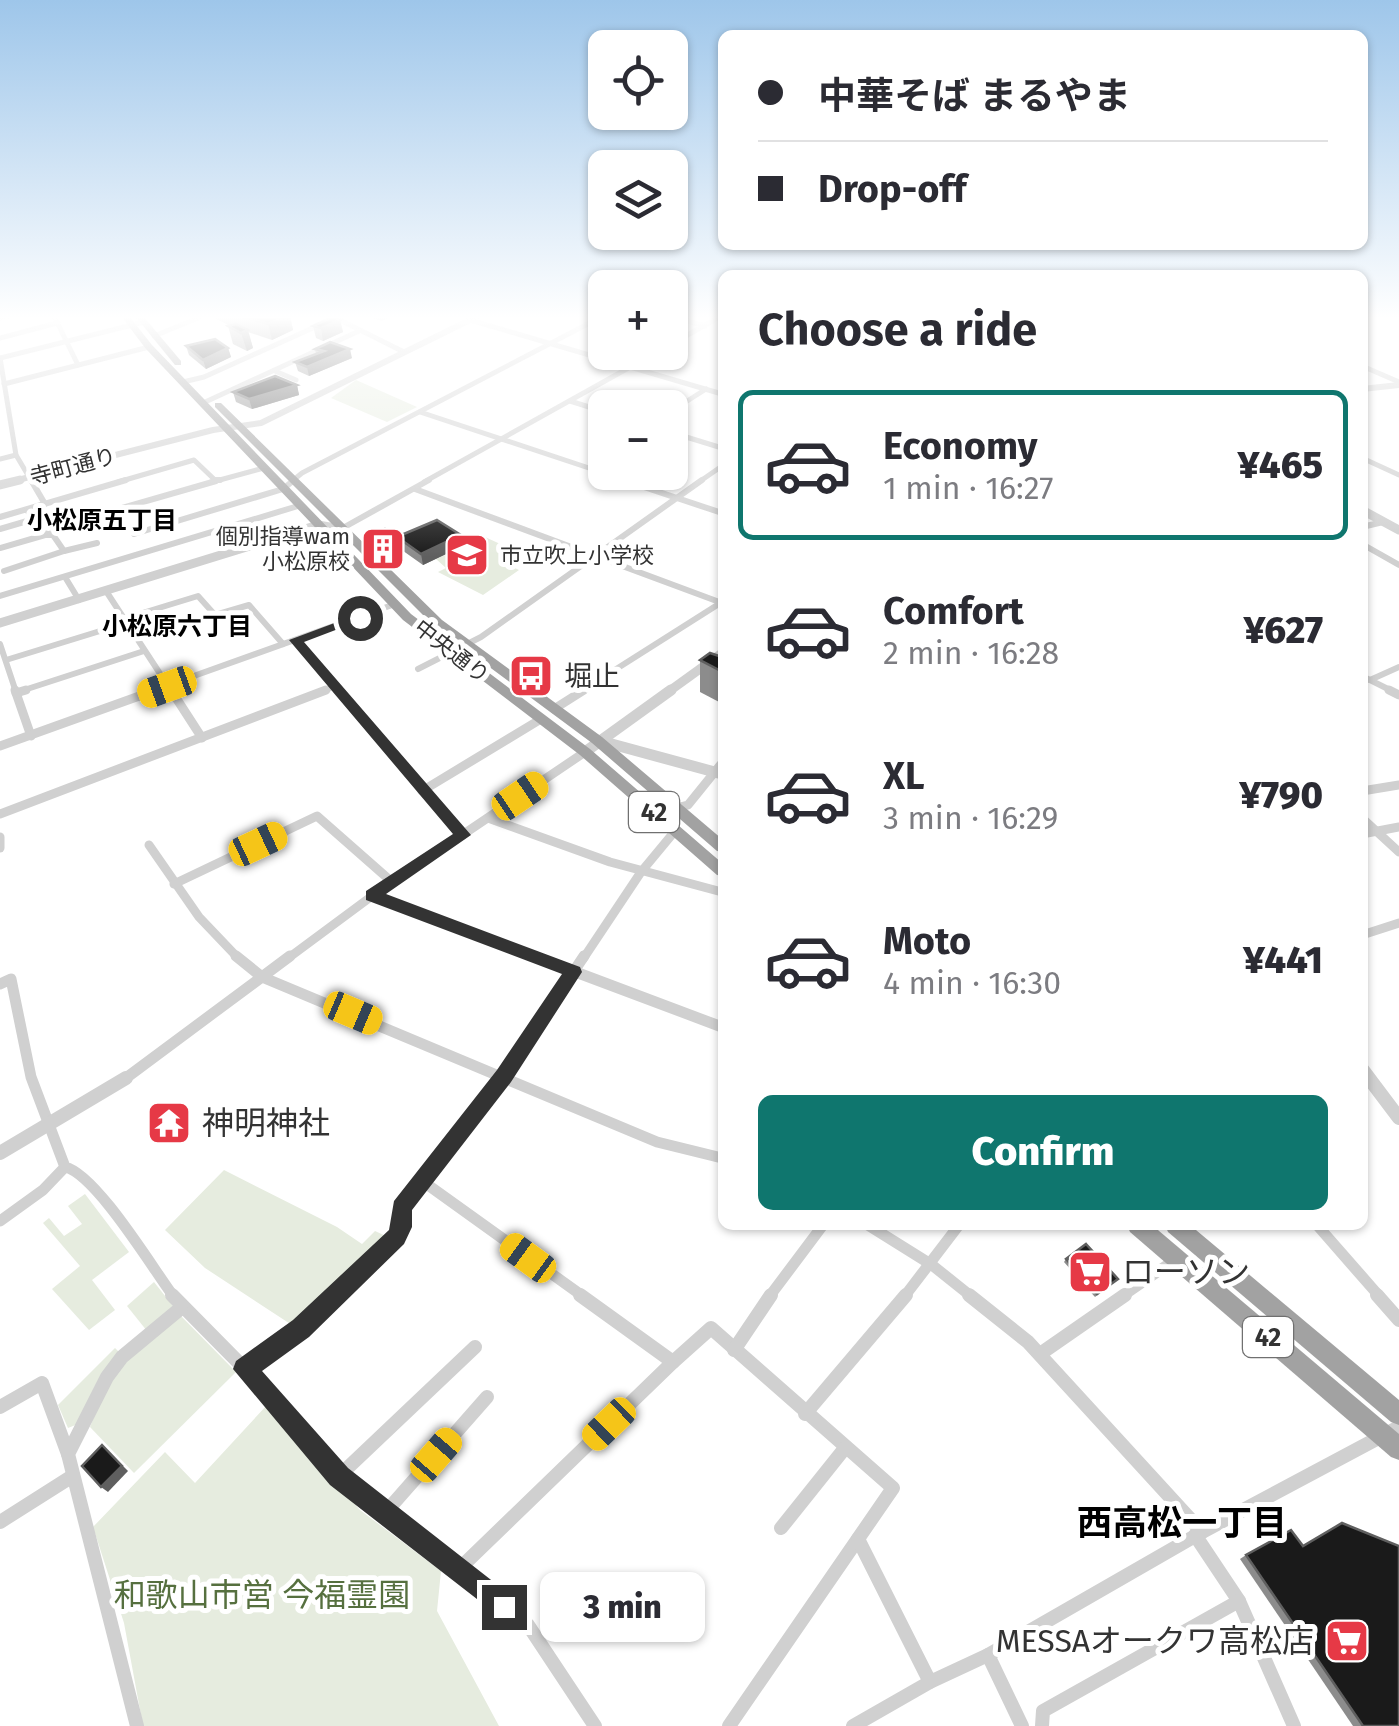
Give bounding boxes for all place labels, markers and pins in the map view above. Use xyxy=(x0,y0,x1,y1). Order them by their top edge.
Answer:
place label: 個別指導wam 小松原校 xyxy=(216,523,350,575)
building icon: 個別指導wam 小松原校 xyxy=(360,526,406,572)
school or university icon: 市立吹上小学校 xyxy=(444,532,490,578)
place label: 市立吹上小学校 xyxy=(500,542,654,569)
bus stop icon: 堀止 xyxy=(508,653,554,699)
place label: 堀止 xyxy=(564,660,620,693)
temple icon: 神明神社 xyxy=(146,1100,192,1146)
place label: 神明神社 xyxy=(202,1104,330,1142)
supermarket icon: ローソン xyxy=(1067,1249,1113,1295)
place label: ローソン xyxy=(1122,1253,1250,1291)
supermarket icon: MESSAオークワ高松店 xyxy=(1324,1618,1370,1664)
place label: MESSAオークワ高松店 xyxy=(996,1622,1314,1660)

